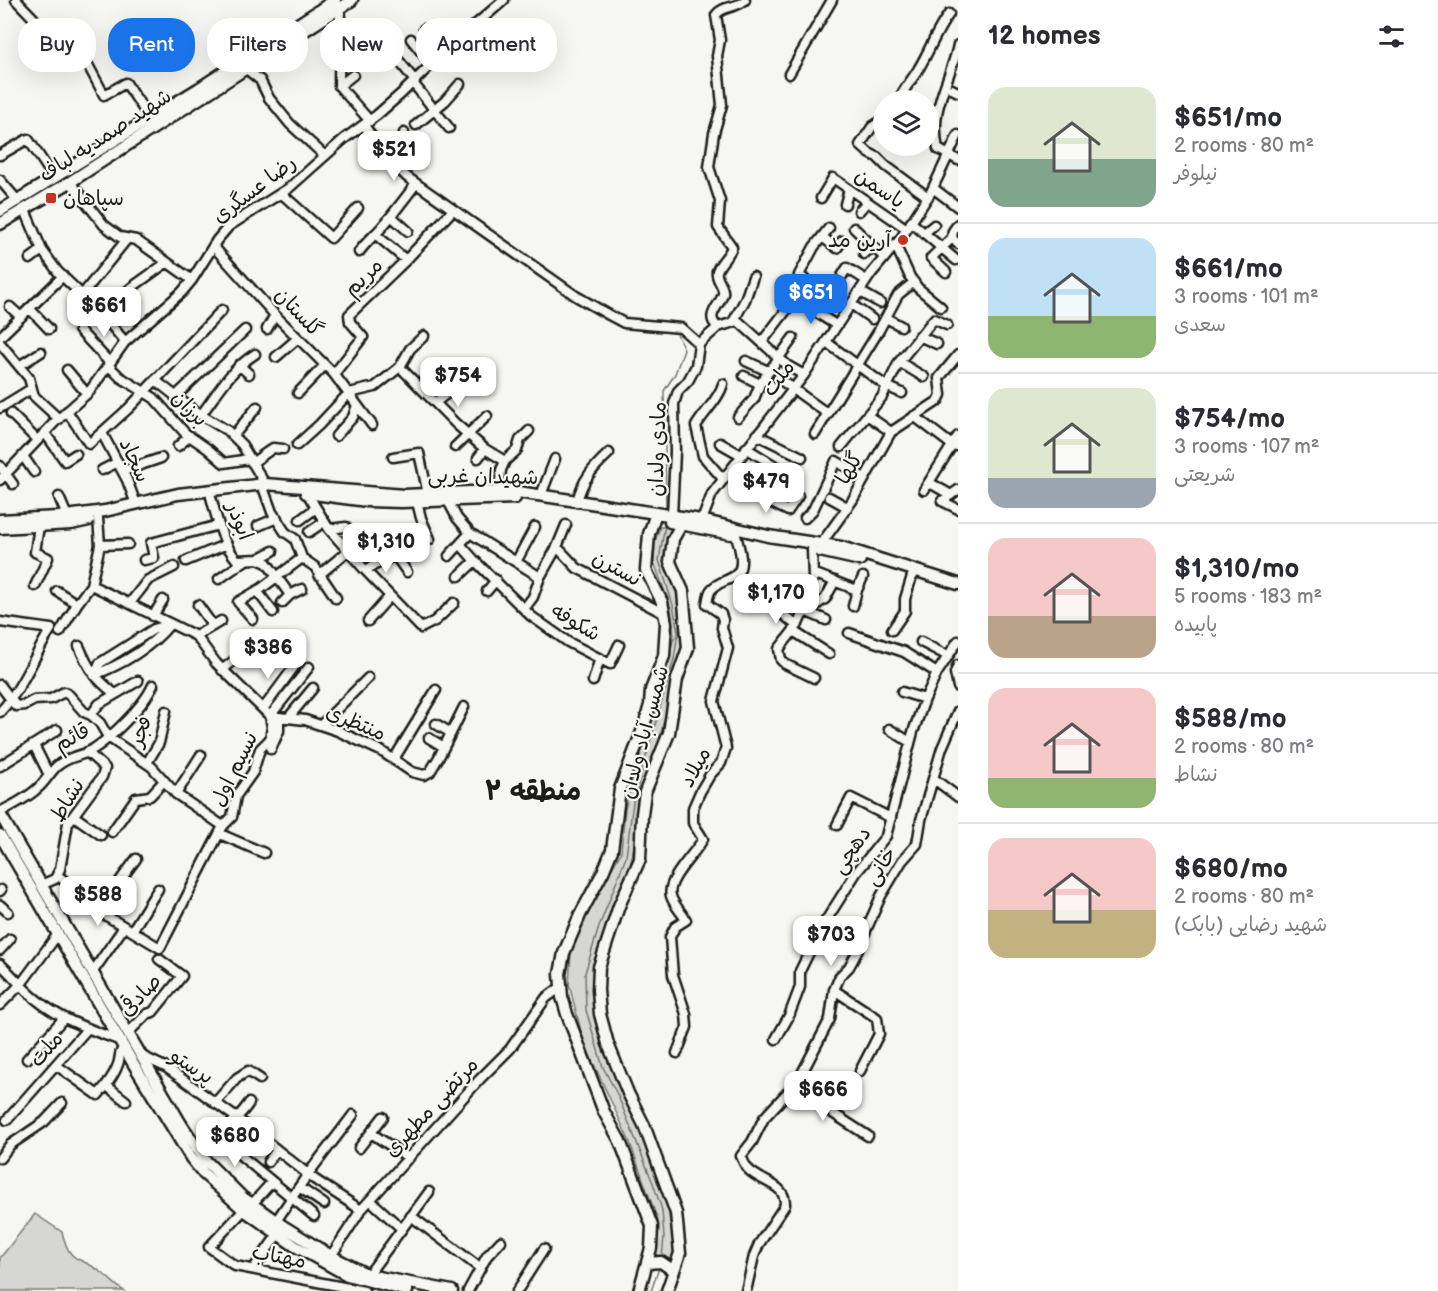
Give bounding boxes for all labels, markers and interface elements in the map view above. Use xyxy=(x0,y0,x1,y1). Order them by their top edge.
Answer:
chip: Buy xyxy=(18,18,96,72)
chip: Rent xyxy=(108,18,195,72)
chip: Filters xyxy=(207,18,308,72)
chip: New xyxy=(320,18,404,72)
chip: Apartment xyxy=(416,18,557,72)
icon: filters xyxy=(1375,20,1408,53)
text: 12 homes xyxy=(988,21,1100,52)
street label: شهید صمدیه لباف xyxy=(34,83,176,187)
map controls xyxy=(873,90,939,156)
button: layers xyxy=(873,90,939,156)
text: $651/mo xyxy=(1174,103,1282,134)
icon: home xyxy=(1036,111,1108,183)
pin: $521 xyxy=(358,131,430,182)
text: 2 rooms · 80 m² xyxy=(1174,134,1314,158)
text: $521 xyxy=(372,138,416,162)
street label: رضا عسگری xyxy=(208,150,301,229)
text: نیلوفر xyxy=(1174,162,1217,186)
street label: یاسمن xyxy=(850,163,910,214)
place label: سپاهان xyxy=(63,186,124,211)
marker: سپاهان xyxy=(44,191,58,205)
place label: آرین مد xyxy=(828,228,892,253)
marker: آرین مد xyxy=(896,233,910,247)
street label: مریم xyxy=(339,253,390,304)
text: $661/mo xyxy=(1174,254,1283,285)
icon: home xyxy=(1036,262,1108,334)
pin: $651 xyxy=(775,274,847,325)
text: $651 xyxy=(788,281,834,305)
street label: گلستان xyxy=(269,282,328,342)
text: 3 rooms · 101 m² xyxy=(1174,285,1319,309)
pin: $661 xyxy=(68,287,140,338)
text: $661 xyxy=(81,294,127,318)
text: سعدی xyxy=(1174,313,1226,337)
street label: ملت xyxy=(757,355,800,401)
pin: $754 xyxy=(422,357,494,408)
text: $754 xyxy=(434,364,482,388)
street label: برزان xyxy=(166,385,213,432)
street label: مادی ولدان xyxy=(643,401,673,497)
text: $754/mo xyxy=(1174,404,1285,435)
icon: home xyxy=(1036,412,1108,484)
street label: سجاد xyxy=(114,434,156,486)
text: 3 rooms · 107 m² xyxy=(1174,435,1319,459)
street label: گلها xyxy=(830,448,869,489)
street label: شهیدان غربی xyxy=(427,463,539,491)
pin: $479 xyxy=(730,463,802,514)
text: شریعتی xyxy=(1174,463,1235,487)
text: $479 xyxy=(742,470,790,494)
street label: ابوذر xyxy=(220,497,258,544)
pin: $1,310 xyxy=(337,523,435,574)
text: $1,310 xyxy=(357,530,415,554)
street label: نسترن xyxy=(588,545,646,592)
text: $1,310/mo xyxy=(1174,554,1299,585)
icon: home xyxy=(1036,562,1108,634)
pin: $1,170 xyxy=(727,574,825,625)
text: $1,170 xyxy=(747,581,805,605)
text: 5 rooms · 183 m² xyxy=(1174,585,1322,609)
street label: شکوفه xyxy=(546,598,605,647)
text: پابیده xyxy=(1174,613,1217,637)
pin: $386 xyxy=(232,629,304,680)
text: $386 xyxy=(244,636,293,660)
street label: شمس آباد ولدان xyxy=(615,663,675,802)
street label: منتظری xyxy=(322,699,390,746)
text: $588/mo xyxy=(1174,704,1287,735)
street label: فجر xyxy=(123,712,158,752)
icon: home xyxy=(1036,712,1108,784)
street label: قائم xyxy=(50,718,96,760)
street label: نسیم اول xyxy=(206,728,266,812)
text: 2 rooms · 80 m² xyxy=(1174,735,1314,759)
street label: میلاد xyxy=(674,743,717,792)
text: نشاط xyxy=(1174,763,1218,787)
street label: نشاط xyxy=(45,774,90,826)
district label: منطقه ۲ xyxy=(485,776,581,808)
street label: دهچی xyxy=(826,822,877,879)
street label: خانی xyxy=(859,842,903,891)
text: $680/mo xyxy=(1174,854,1288,885)
icon: home xyxy=(1036,862,1108,934)
pin: $588 xyxy=(62,876,134,927)
text: $588 xyxy=(74,883,122,907)
text: 2 rooms · 80 m² xyxy=(1174,885,1314,909)
text: شهید رضایی (بابک) xyxy=(1174,913,1327,937)
pin: $703 xyxy=(795,916,867,967)
text: $703 xyxy=(807,923,855,947)
street label: صادقی xyxy=(113,968,167,1022)
street label: ملت xyxy=(24,1027,69,1072)
street label: پرستو xyxy=(164,1043,218,1090)
street label: مرتضی مطهری xyxy=(379,1052,485,1163)
pin: $666 xyxy=(787,1071,859,1122)
text: $666 xyxy=(798,1078,848,1102)
pin: $680 xyxy=(199,1117,271,1168)
text: $680 xyxy=(210,1124,260,1148)
street label: مهتاب xyxy=(250,1239,308,1274)

